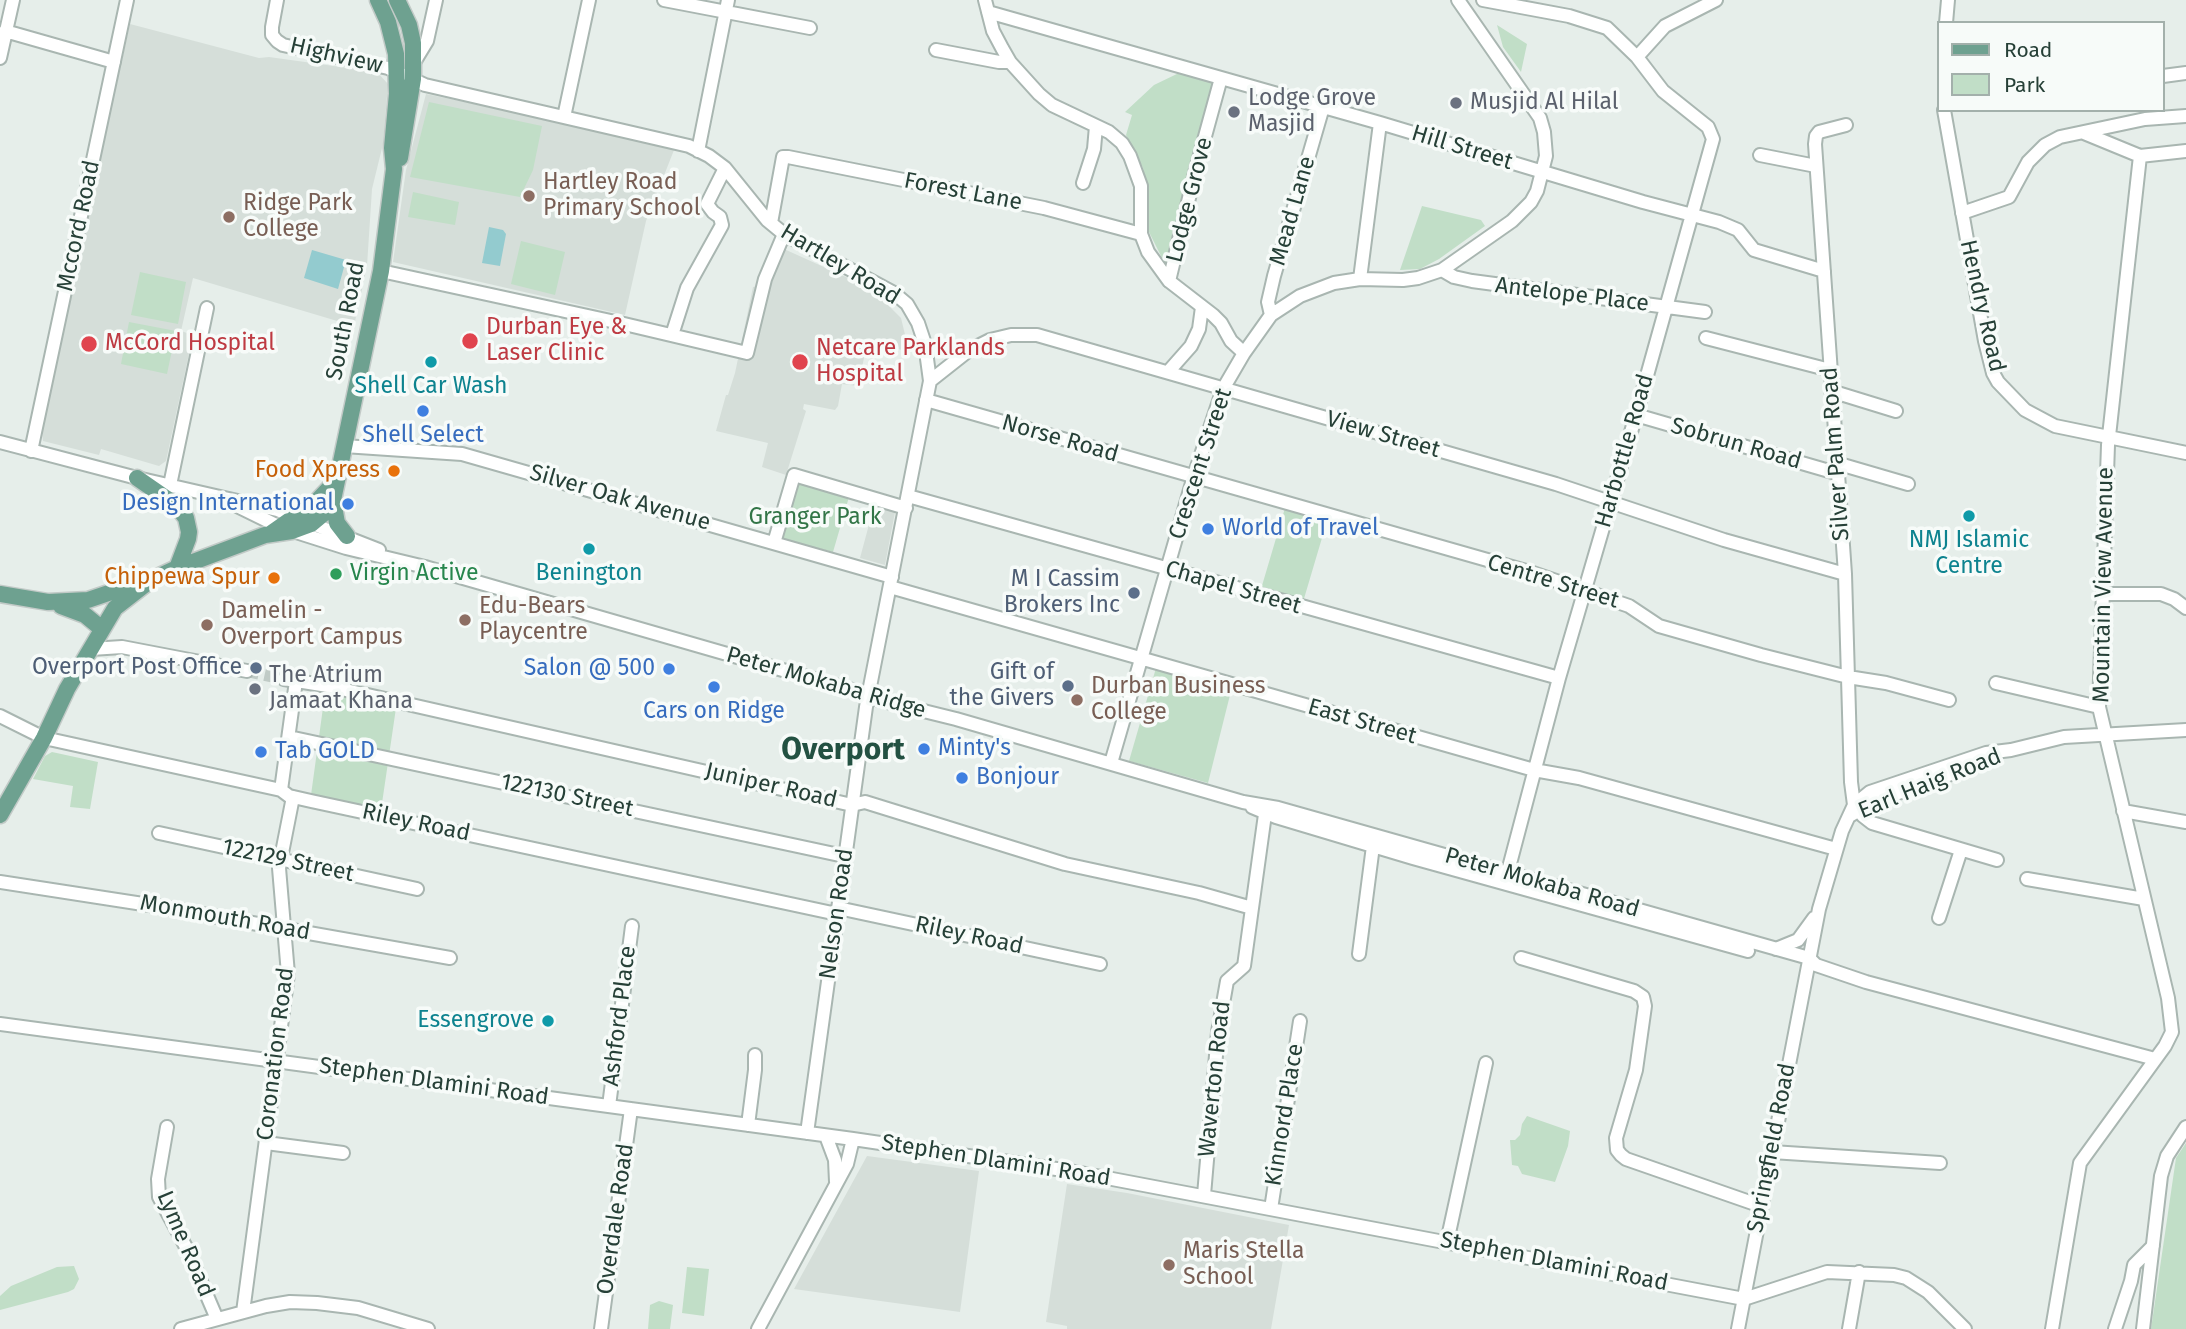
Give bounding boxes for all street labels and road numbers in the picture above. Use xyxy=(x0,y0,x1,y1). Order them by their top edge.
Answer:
street label: Highview xyxy=(287,32,385,80)
street label: Hill Street xyxy=(1408,120,1516,176)
street label: Lodge Grove xyxy=(1161,135,1219,265)
street label: Mead Lane xyxy=(1264,153,1322,269)
street label: Mccord Road xyxy=(52,158,106,294)
street label: Forest Lane xyxy=(902,167,1024,217)
street label: Hartley Road xyxy=(775,219,905,311)
street label: Hendry Road xyxy=(1953,237,2011,375)
street label: South Road xyxy=(321,259,371,383)
street label: Antelope Place xyxy=(1493,272,1651,318)
street label: Silver Palm Road xyxy=(1816,366,1856,542)
street label: Harbottle Road xyxy=(1590,371,1660,531)
street label: Crescent Street xyxy=(1164,385,1238,543)
street label: View Street xyxy=(1323,406,1443,464)
street label: Norse Road xyxy=(998,409,1122,469)
street label: Sobrun Road xyxy=(1668,412,1804,476)
street label: Silver Oak Avenue xyxy=(526,459,714,537)
street label: Mountain View Avenue xyxy=(2088,467,2120,703)
street label: Centre Street xyxy=(1484,549,1622,615)
street label: Chapel Street xyxy=(1162,555,1304,621)
street label: Peter Mokaba Ridge xyxy=(723,641,929,725)
street label: East Street xyxy=(1304,693,1420,751)
street label: Earl Haig Road xyxy=(1854,743,2006,825)
street label: Juniper Road xyxy=(702,757,840,815)
street label: 122130 Street xyxy=(498,768,636,824)
street label: Riley Road xyxy=(359,798,473,848)
street label: 122129 Street xyxy=(220,834,356,888)
street label: Peter Mokaba Road xyxy=(1442,842,1642,924)
street label: Nelson Road xyxy=(814,847,860,981)
street label: Monmouth Road xyxy=(138,889,312,947)
street label: Riley Road xyxy=(912,911,1026,961)
street label: Ashford Place xyxy=(598,944,642,1088)
street label: Coronation Road xyxy=(252,966,300,1142)
street label: Waverton Road xyxy=(1193,999,1237,1159)
street label: Kinnord Place xyxy=(1260,1042,1310,1188)
street label: Stephen Dlamini Road xyxy=(317,1052,551,1112)
street label: Springfield Road xyxy=(1742,1061,1802,1235)
street label: Stephen Dlamini Road xyxy=(880,1129,1112,1193)
street label: Overdale Road xyxy=(592,1142,640,1296)
street label: Lyme Road xyxy=(150,1187,220,1301)
street label: Stephen Dlamini Road xyxy=(1438,1226,1670,1298)

